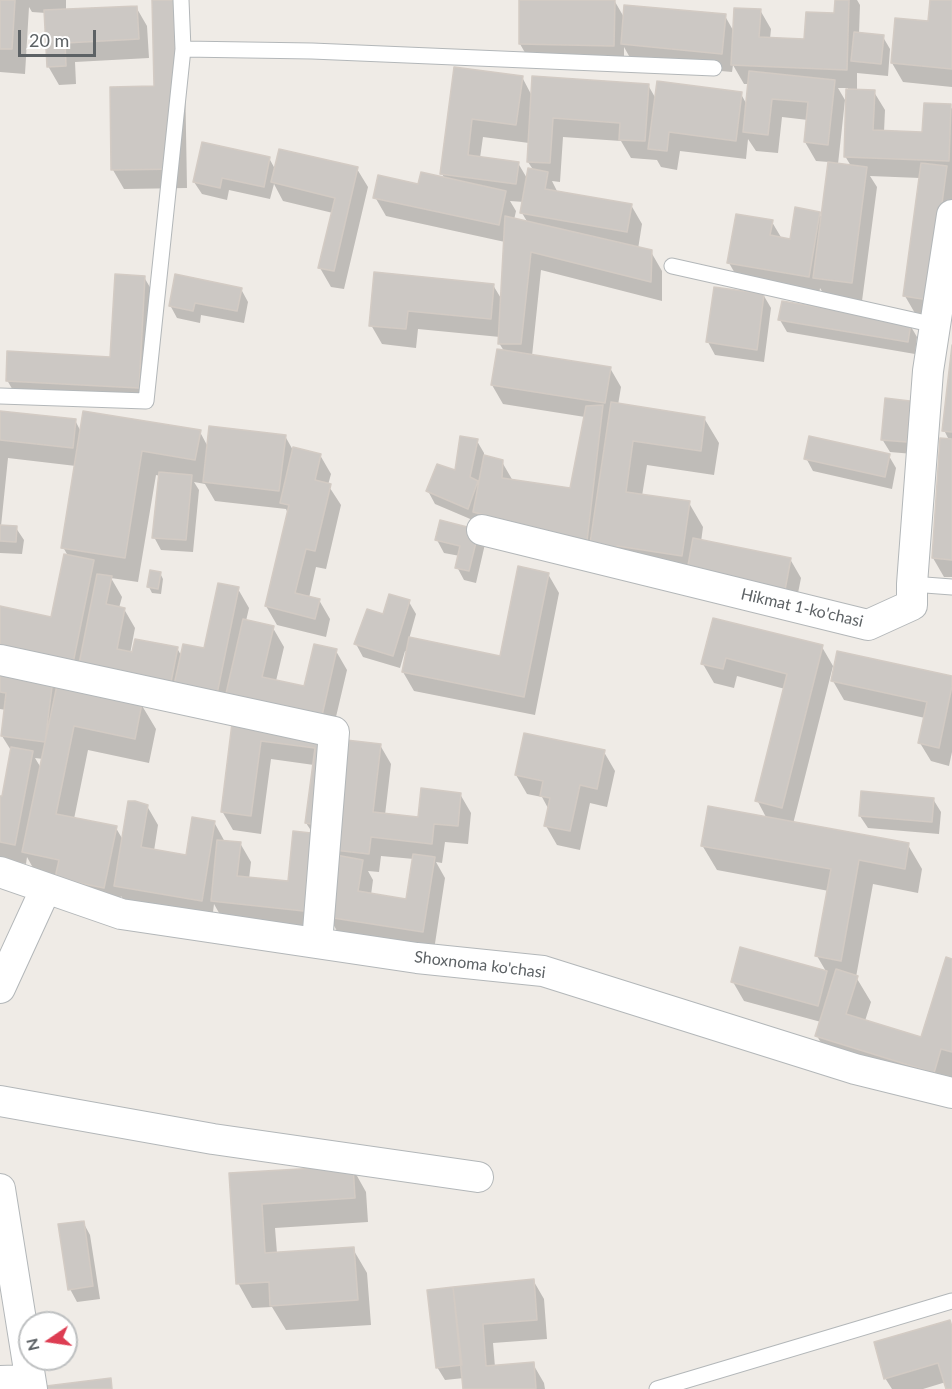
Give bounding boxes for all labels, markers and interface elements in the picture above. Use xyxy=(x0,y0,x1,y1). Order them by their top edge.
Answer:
scale bar xyxy=(21,18,99,56)
text: 20 m xyxy=(29,29,69,51)
street label: Hikmat 1-ko'chasi xyxy=(739,585,865,631)
street label: Shoxnoma ko'chasi xyxy=(413,947,547,983)
north arrow xyxy=(18,1311,78,1371)
text: N xyxy=(21,1337,43,1353)

